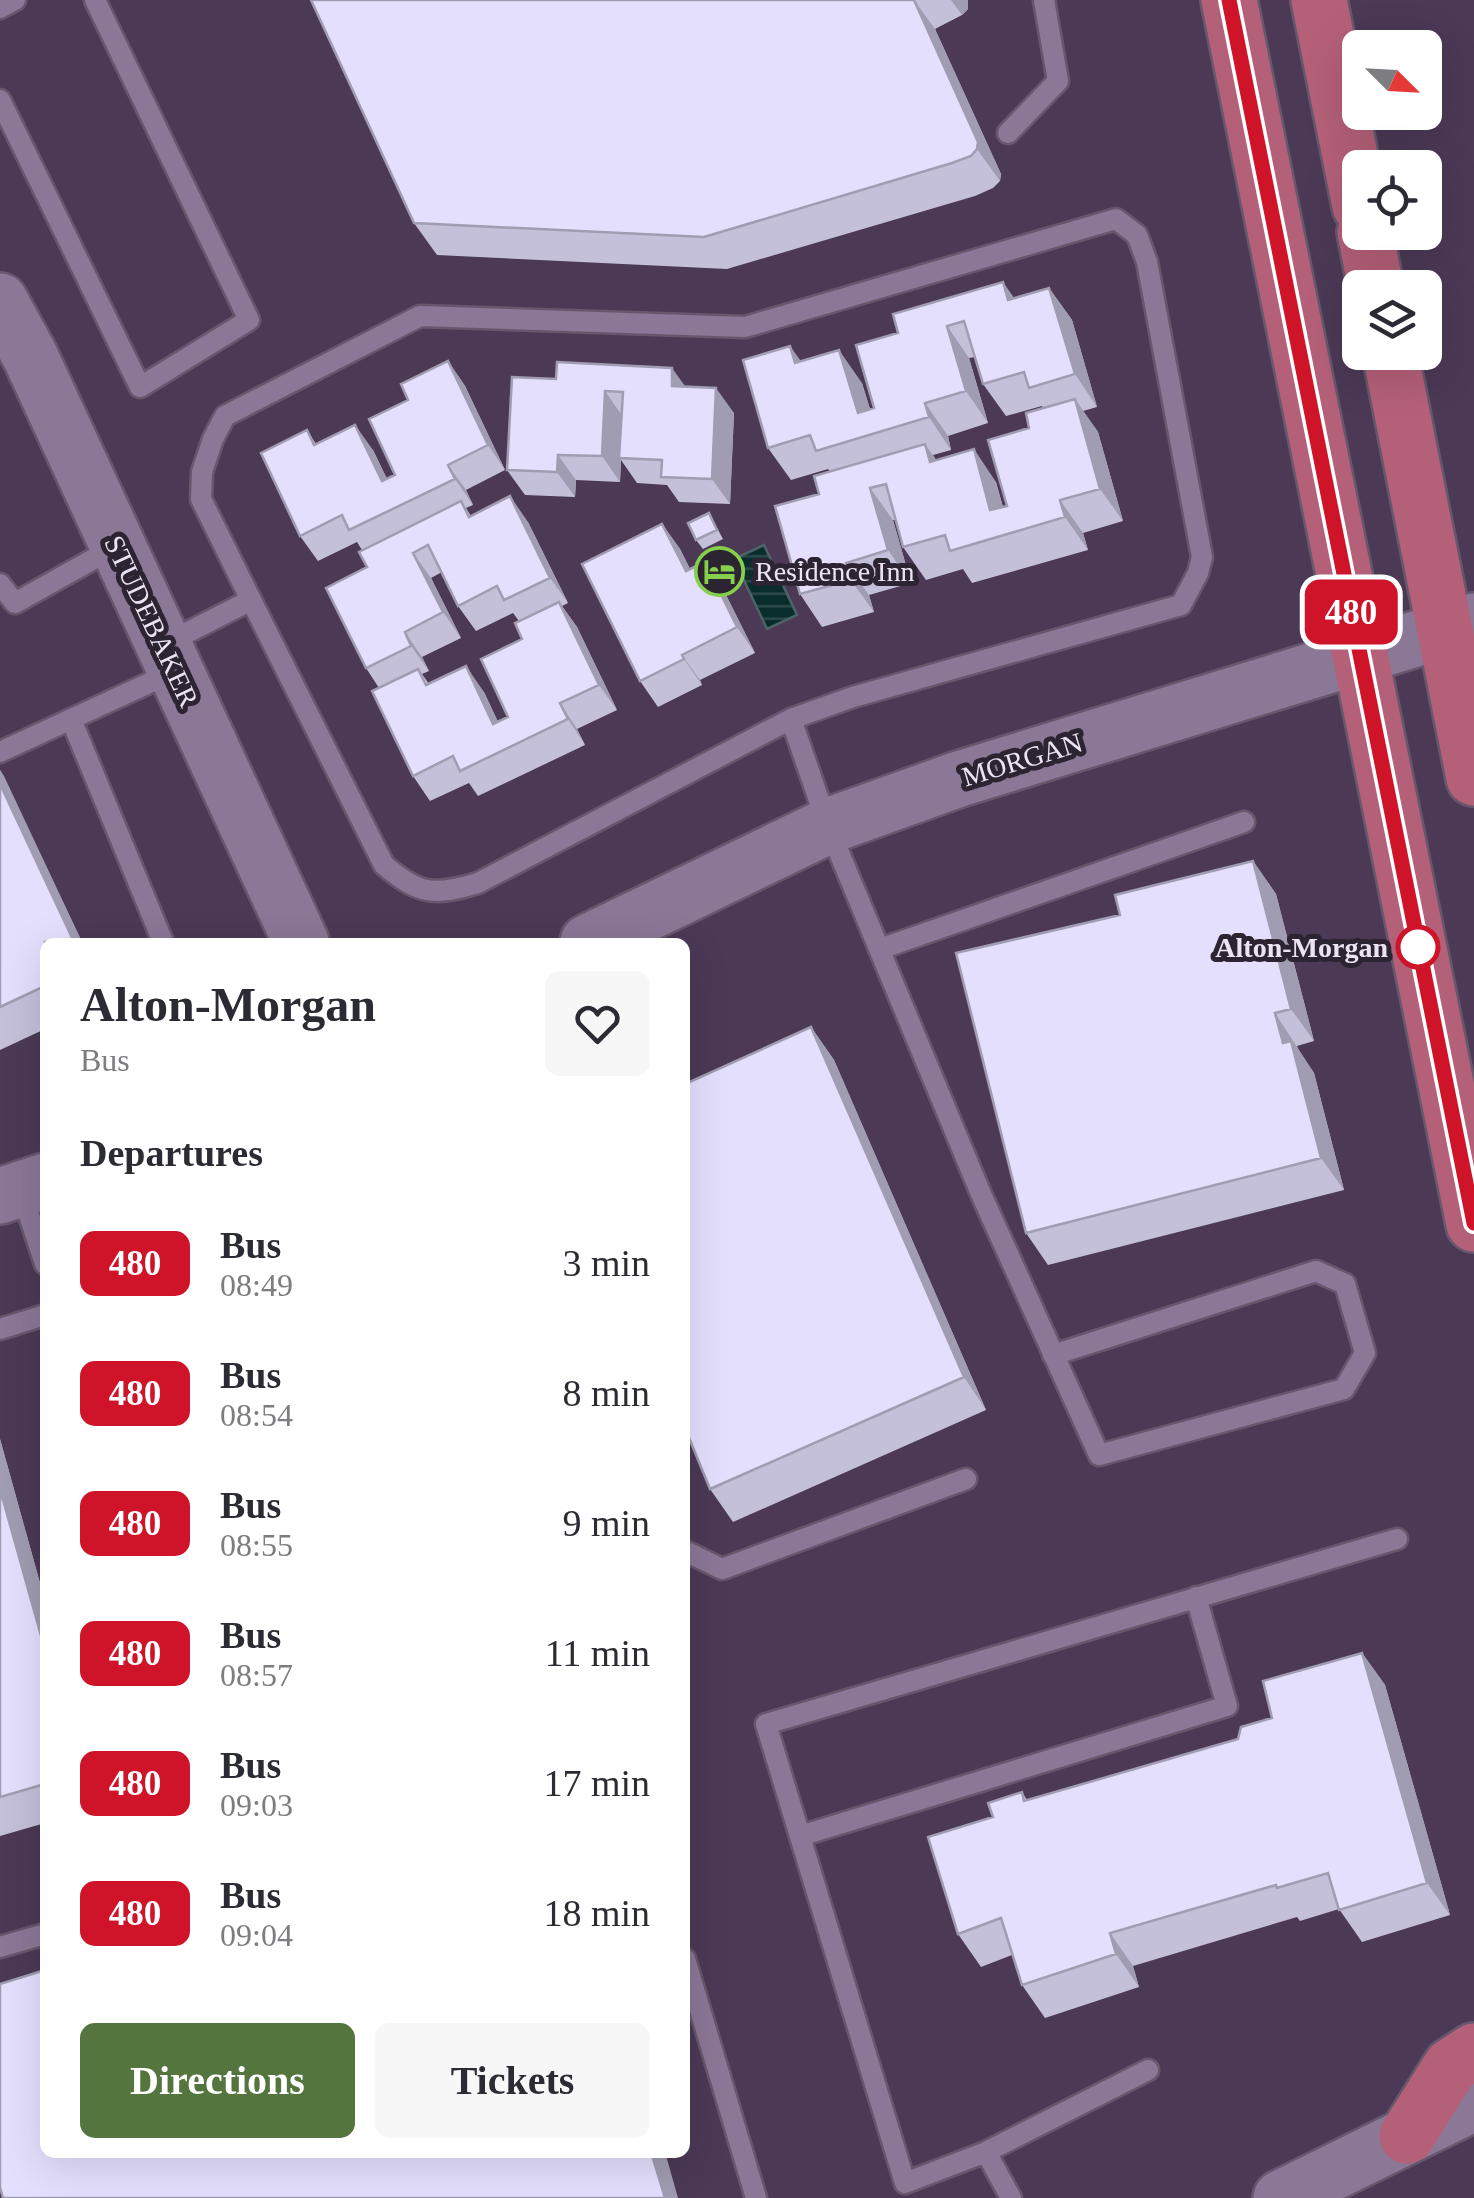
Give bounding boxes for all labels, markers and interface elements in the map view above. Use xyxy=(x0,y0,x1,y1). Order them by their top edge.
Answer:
north arrow xyxy=(1342,30,1442,130)
map controls xyxy=(1342,30,1442,370)
button: locate xyxy=(1342,150,1442,250)
button: layers xyxy=(1342,270,1442,370)
street label: STUDEBAKER xyxy=(98,531,205,712)
hotel icon: Residence Inn xyxy=(694,545,746,597)
place label: Residence Inn xyxy=(755,556,914,587)
line badge: 480 xyxy=(1294,580,1408,644)
text: 480 xyxy=(1325,593,1377,632)
street label: MORGAN xyxy=(958,726,1086,792)
marker: Alton-Morgan xyxy=(1397,926,1439,968)
place label: Alton-Morgan xyxy=(1215,932,1388,963)
button: heart xyxy=(545,971,650,1076)
text: Alton-Morgan xyxy=(80,978,376,1031)
text: Bus xyxy=(80,1042,130,1078)
text: Departures xyxy=(80,1132,263,1174)
text: Bus xyxy=(220,1224,281,1266)
text: 3 min xyxy=(562,1242,650,1284)
text: 480 xyxy=(109,1244,161,1283)
text: 08:49 xyxy=(220,1267,293,1303)
text: Bus xyxy=(220,1354,281,1396)
text: 8 min xyxy=(562,1372,650,1414)
text: 480 xyxy=(109,1374,161,1413)
text: 08:54 xyxy=(220,1397,293,1433)
text: Bus xyxy=(220,1484,281,1526)
text: 9 min xyxy=(562,1502,650,1544)
text: 480 xyxy=(109,1504,161,1543)
text: 08:55 xyxy=(220,1527,293,1563)
text: Bus xyxy=(220,1614,281,1656)
text: 11 min xyxy=(545,1632,650,1674)
text: 480 xyxy=(109,1634,161,1673)
text: 08:57 xyxy=(220,1657,293,1693)
text: Bus xyxy=(220,1744,281,1786)
text: 17 min xyxy=(543,1762,650,1804)
text: 480 xyxy=(109,1764,161,1803)
text: 09:03 xyxy=(220,1787,293,1823)
text: Bus xyxy=(220,1874,281,1916)
text: 18 min xyxy=(543,1892,650,1934)
text: 480 xyxy=(109,1894,161,1933)
text: 09:04 xyxy=(220,1917,293,1953)
button: Directions xyxy=(80,2023,355,2138)
button: Tickets xyxy=(375,2023,650,2138)

